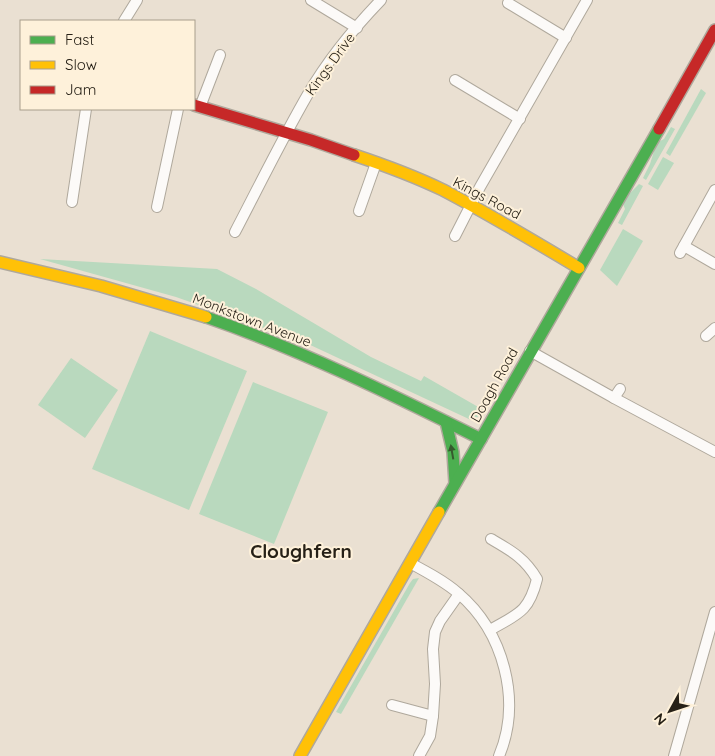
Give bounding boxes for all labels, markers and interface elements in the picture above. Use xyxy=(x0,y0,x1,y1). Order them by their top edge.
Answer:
legend xyxy=(20,20,195,110)
street label: Kings Drive xyxy=(301,29,359,99)
text: Fast xyxy=(65,30,94,49)
text: Slow xyxy=(65,55,97,74)
text: Jam xyxy=(65,80,96,99)
street label: Kings Road xyxy=(450,173,524,223)
street label: Monkstown Avenue xyxy=(190,289,314,351)
street label: Doagh Road xyxy=(466,345,522,425)
one-way arrow xyxy=(448,444,456,460)
district label: Cloughfern xyxy=(250,539,352,563)
north arrow xyxy=(645,686,695,736)
text: N xyxy=(650,710,670,729)

